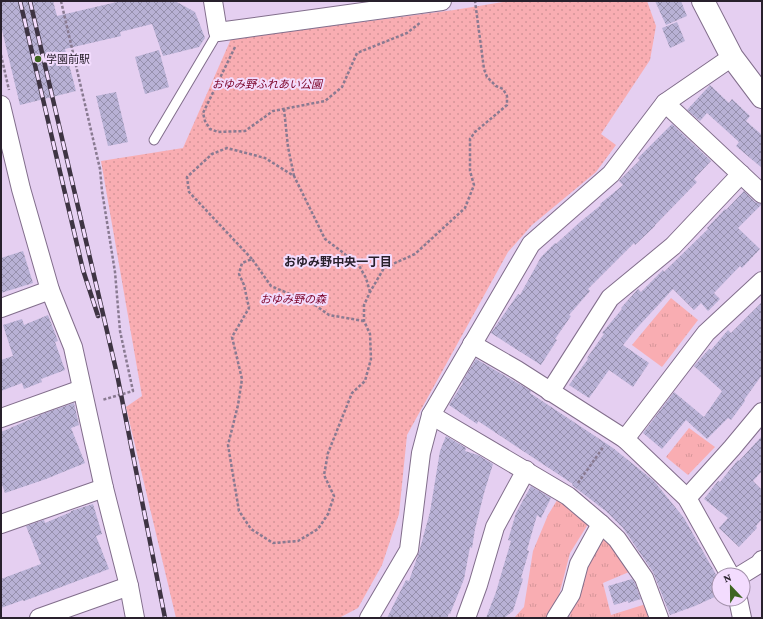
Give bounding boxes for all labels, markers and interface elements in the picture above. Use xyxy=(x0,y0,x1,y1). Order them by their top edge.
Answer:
place label: 学園前駅 xyxy=(46,53,90,65)
marker: 学園前駅 xyxy=(33,54,43,64)
park label: おゆみ野ふれあい公園 xyxy=(212,78,324,90)
district label: おゆみ野中央一丁目 xyxy=(284,255,392,269)
park label: おゆみ野の森 xyxy=(260,293,327,305)
north arrow xyxy=(711,567,751,607)
text: N xyxy=(722,571,733,585)

